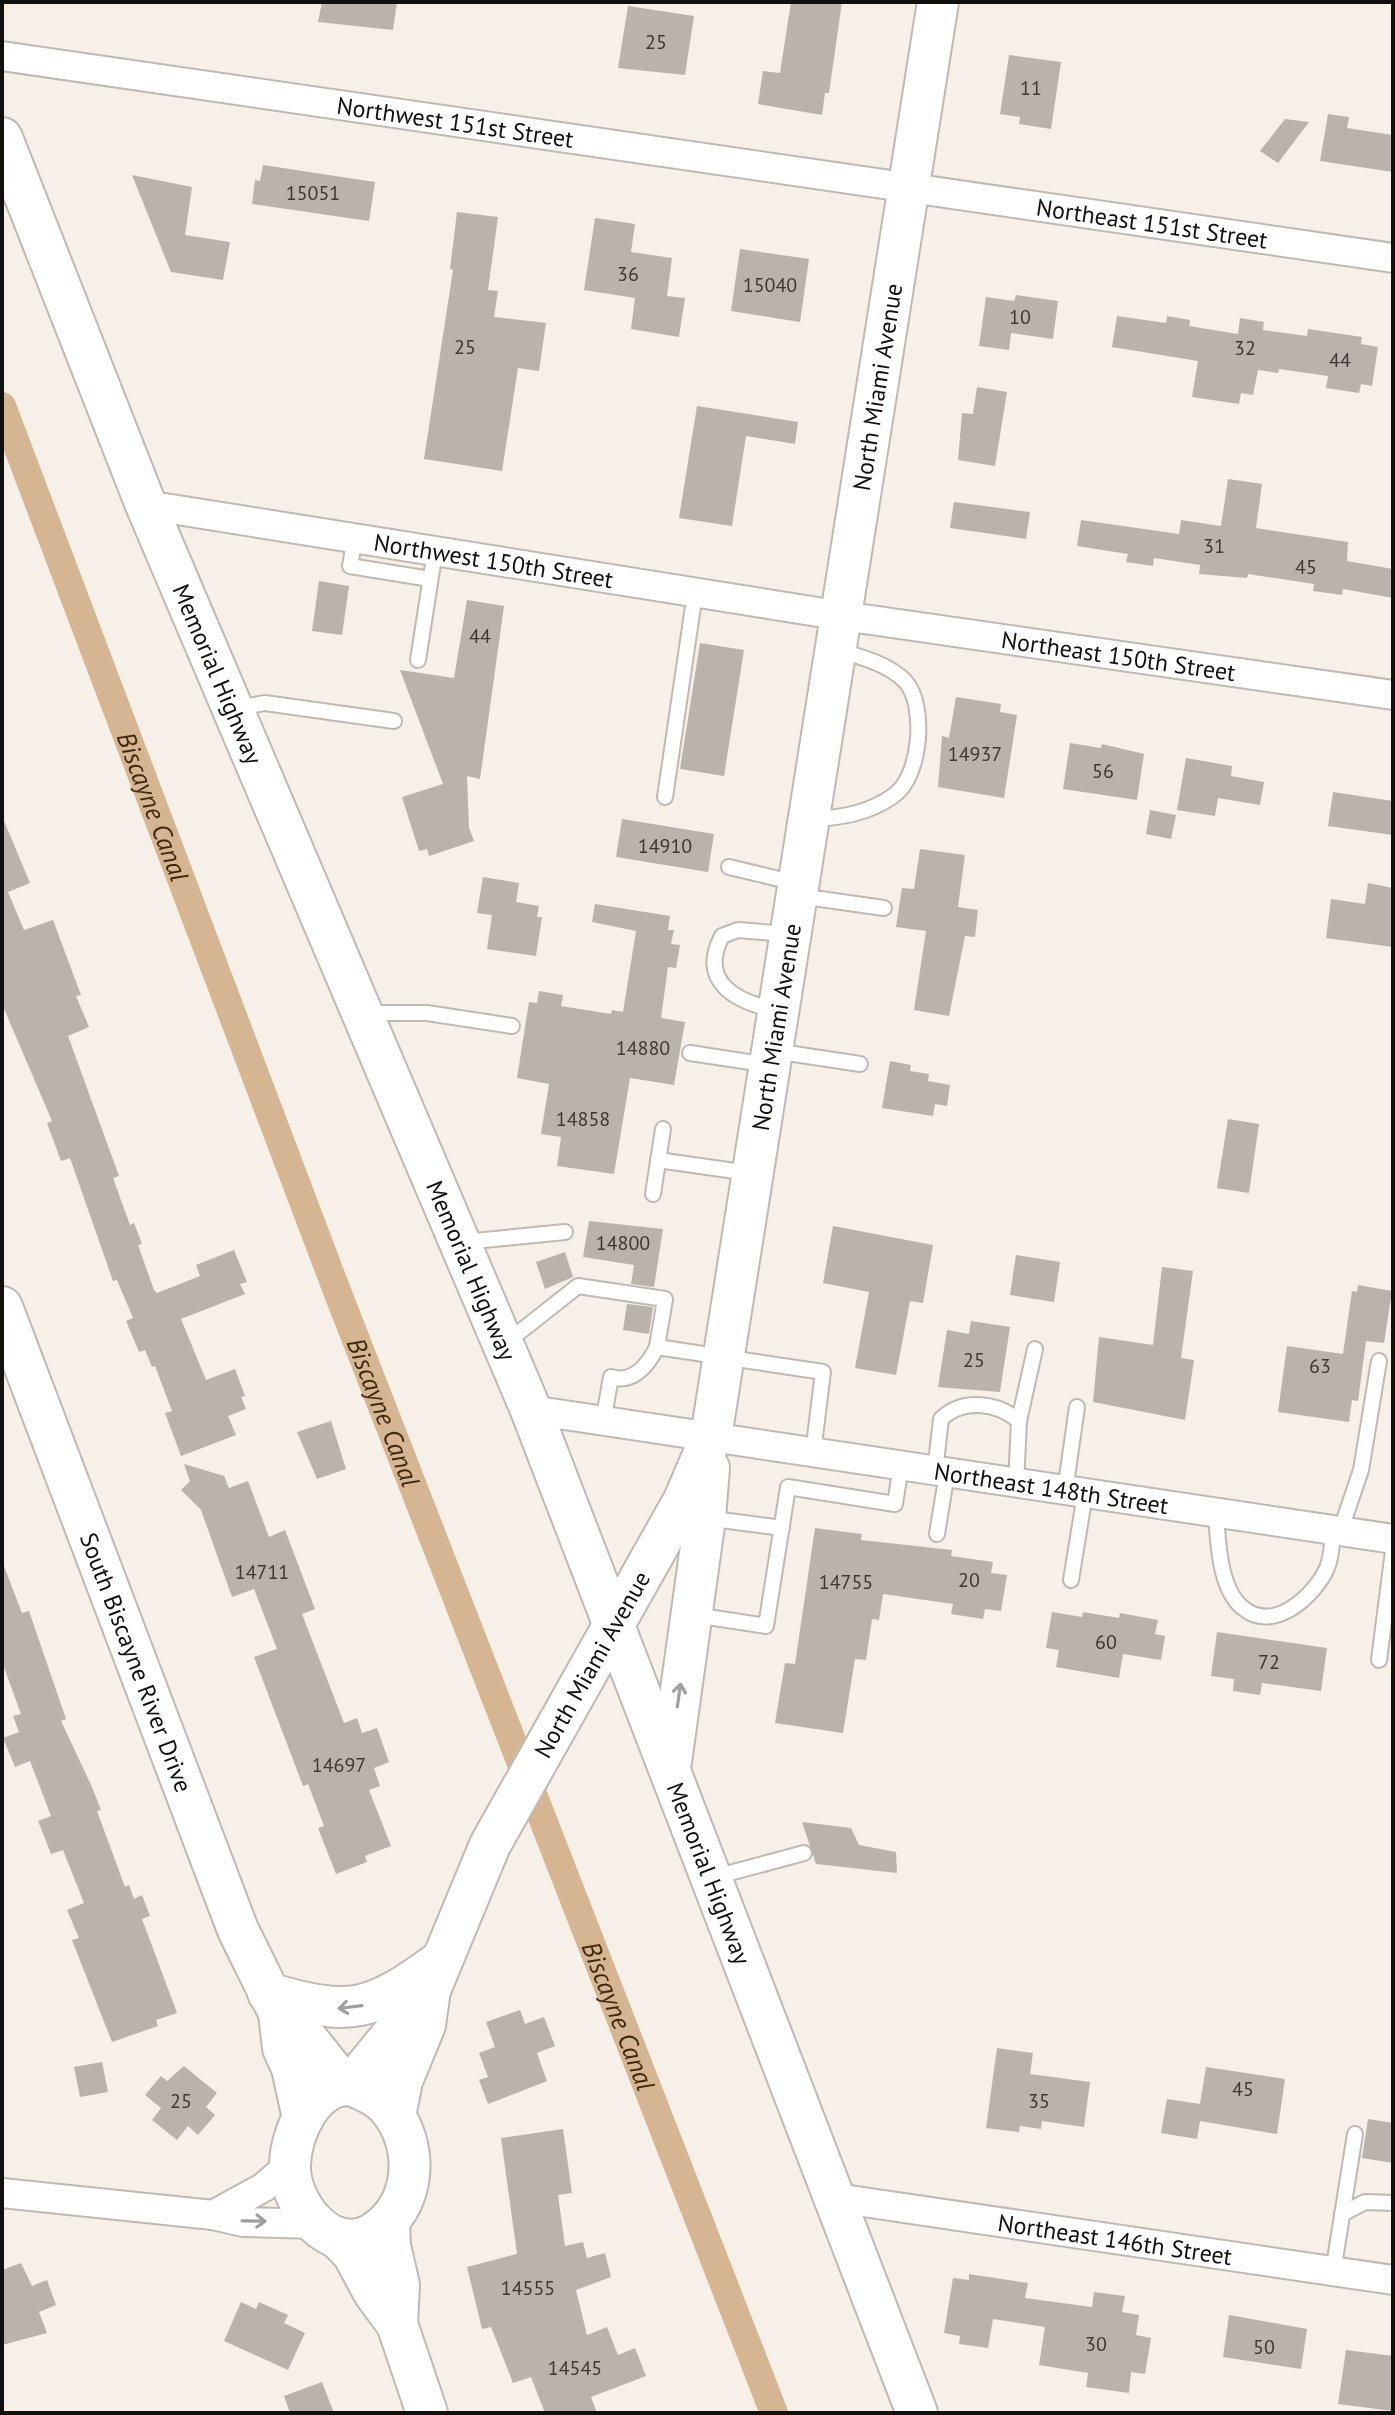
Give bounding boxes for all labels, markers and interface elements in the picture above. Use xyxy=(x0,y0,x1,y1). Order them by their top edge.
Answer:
house number: 25 xyxy=(645,29,667,55)
house number: 11 xyxy=(1020,75,1042,101)
street label: Northwest 151st Street xyxy=(335,89,576,154)
house number: 15051 xyxy=(286,180,340,206)
street label: Northeast 151st Street xyxy=(1034,191,1270,255)
house number: 36 xyxy=(617,261,639,287)
house number: 15040 xyxy=(743,272,797,298)
street label: North Miami Avenue xyxy=(845,281,909,493)
house number: 10 xyxy=(1009,304,1031,330)
house number: 25 xyxy=(454,334,476,360)
house number: 32 xyxy=(1234,335,1256,361)
house number: 44 xyxy=(1329,347,1351,373)
street label: Northwest 150th Street xyxy=(372,526,615,595)
house number: 31 xyxy=(1203,533,1225,559)
house number: 45 xyxy=(1295,554,1317,580)
street label: Memorial Highway xyxy=(166,579,270,769)
house number: 44 xyxy=(469,623,491,649)
street label: Northeast 150th Street xyxy=(999,623,1238,688)
water label: Biscayne Canal xyxy=(110,727,197,886)
house number: 14937 xyxy=(948,741,1002,767)
house number: 56 xyxy=(1092,758,1114,784)
house number: 14910 xyxy=(638,833,692,859)
street label: North Miami Avenue xyxy=(744,921,808,1133)
house number: 14880 xyxy=(616,1035,670,1061)
house number: 14858 xyxy=(556,1106,610,1132)
street label: Memorial Highway xyxy=(420,1176,524,1365)
house number: 14800 xyxy=(596,1230,650,1256)
water label: Biscayne Canal xyxy=(340,1333,428,1491)
house number: 25 xyxy=(963,1347,985,1373)
house number: 63 xyxy=(1309,1353,1331,1379)
street label: Northeast 148th Street xyxy=(932,1455,1170,1521)
street label: South Biscayne River Drive xyxy=(73,1528,200,1797)
house number: 14711 xyxy=(235,1559,289,1585)
street label: North Miami Avenue xyxy=(527,1565,657,1763)
house number: 20 xyxy=(958,1567,980,1593)
house number: 14755 xyxy=(819,1569,873,1595)
house number: 60 xyxy=(1095,1629,1117,1655)
house number: 72 xyxy=(1258,1649,1280,1675)
one-way arrow xyxy=(671,1683,686,1709)
house number: 14697 xyxy=(312,1752,366,1778)
street label: Memorial Highway xyxy=(660,1778,758,1969)
water label: Biscayne Canal xyxy=(575,1936,663,2095)
one-way arrow xyxy=(337,2000,363,2015)
house number: 45 xyxy=(1232,2076,1254,2102)
house number: 25 xyxy=(170,2088,192,2114)
house number: 35 xyxy=(1028,2088,1050,2114)
street label: Northeast 146th Street xyxy=(996,2207,1234,2272)
one-way arrow xyxy=(240,2214,267,2229)
house number: 14555 xyxy=(501,2275,555,2301)
house number: 30 xyxy=(1085,2331,1107,2357)
house number: 50 xyxy=(1253,2334,1275,2360)
house number: 14545 xyxy=(548,2355,602,2381)

